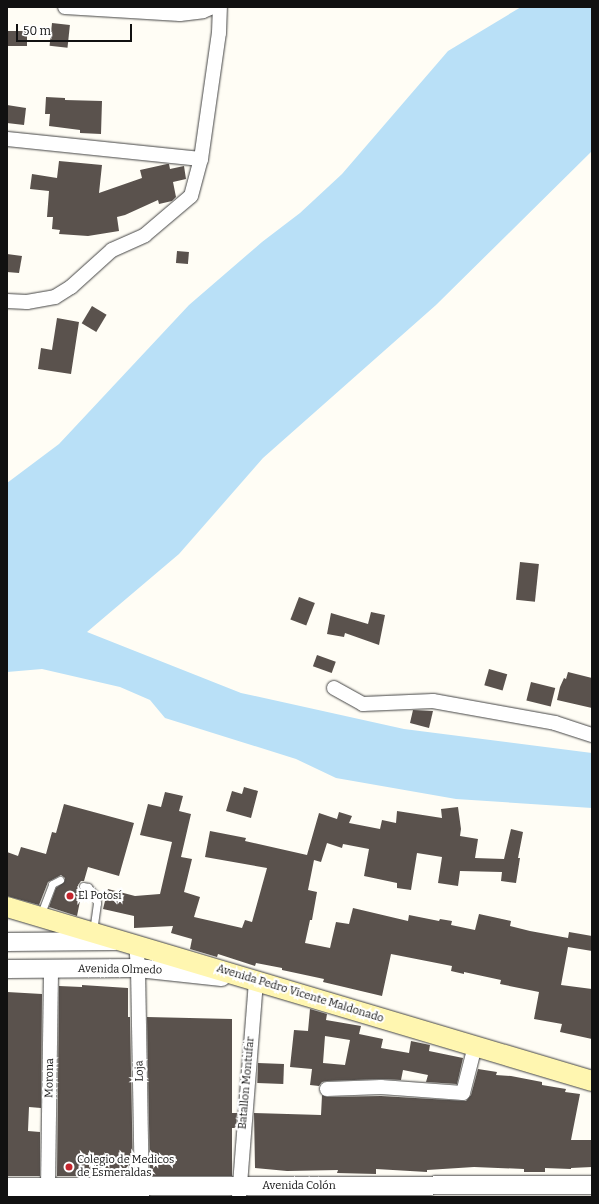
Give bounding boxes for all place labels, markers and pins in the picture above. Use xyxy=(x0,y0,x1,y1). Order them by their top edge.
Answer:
place label: El Potosí xyxy=(78,889,122,903)
marker: El Potosí xyxy=(65,891,75,901)
place label: Colegio de Medicos de Esmeraldas xyxy=(77,1154,174,1180)
marker: Colegio de Medicos de Esmeraldas xyxy=(64,1162,74,1172)

